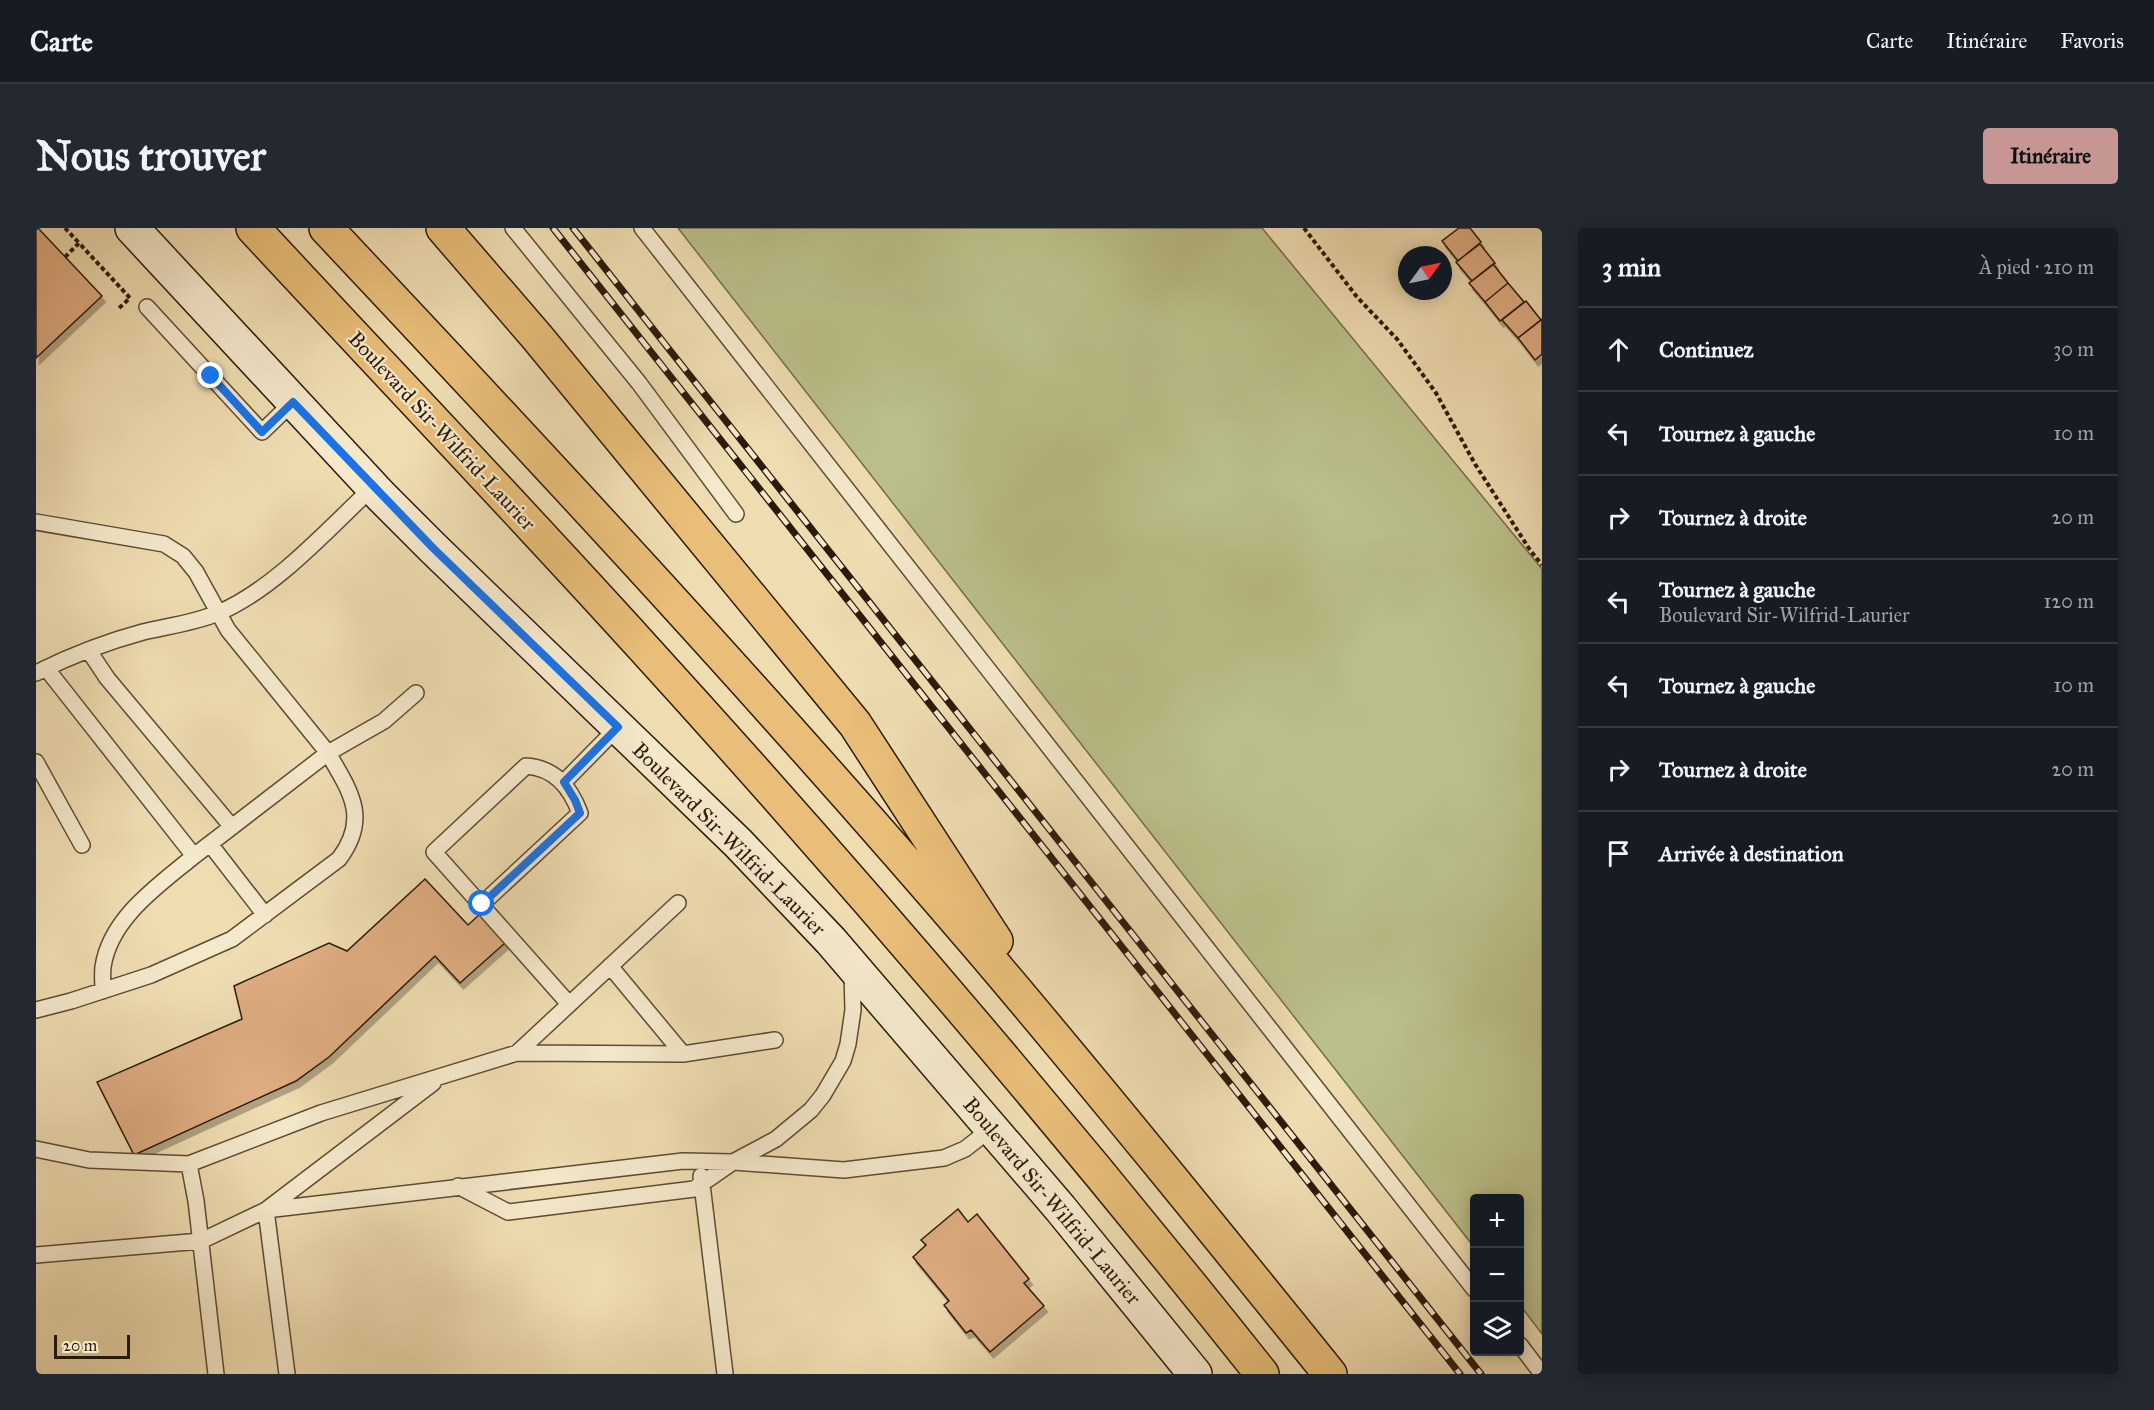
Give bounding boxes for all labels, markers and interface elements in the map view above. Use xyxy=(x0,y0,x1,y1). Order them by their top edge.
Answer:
text: Carte xyxy=(30,24,93,59)
text: Carte xyxy=(1866,28,1913,54)
text: Itinéraire xyxy=(1946,28,2027,54)
text: Favoris xyxy=(2060,28,2124,54)
button: Itinéraire xyxy=(1983,128,2118,184)
text: Nous trouver xyxy=(36,130,266,182)
north arrow xyxy=(1398,246,1452,300)
text: 3 min xyxy=(1602,251,1661,283)
text: À pied · 210 m xyxy=(1979,255,2094,279)
street label: Boulevard Sir-Wilfrid-Laurier xyxy=(343,326,541,536)
icon: ahead xyxy=(1602,333,1635,366)
text: Continuez xyxy=(1659,336,1754,363)
text: 30 m xyxy=(2053,337,2094,361)
route end xyxy=(197,362,223,388)
icon: left xyxy=(1602,417,1635,450)
text: Tournez à gauche xyxy=(1659,420,1815,447)
text: 10 m xyxy=(2053,421,2094,445)
icon: right xyxy=(1602,501,1635,534)
text: Tournez à droite xyxy=(1659,504,1807,531)
text: 20 m xyxy=(2051,505,2094,529)
text: Tournez à gauche xyxy=(1659,576,1815,603)
icon: left xyxy=(1602,585,1635,618)
text: 120 m xyxy=(2043,589,2094,613)
text: Boulevard Sir-Wilfrid-Laurier xyxy=(1659,603,1910,627)
icon: left xyxy=(1602,669,1635,702)
text: Tournez à gauche xyxy=(1659,672,1815,699)
text: 10 m xyxy=(2053,673,2094,697)
street label: Boulevard Sir-Wilfrid-Laurier xyxy=(627,737,831,941)
icon: right xyxy=(1602,753,1635,786)
text: Tournez à droite xyxy=(1659,756,1807,783)
text: 20 m xyxy=(2051,757,2094,781)
icon: arrive xyxy=(1602,837,1635,870)
text: Arrivée à destination xyxy=(1659,840,1844,867)
route start xyxy=(468,890,494,916)
street label: Boulevard Sir-Wilfrid-Laurier xyxy=(957,1092,1147,1310)
map controls xyxy=(1470,1194,1524,1356)
button: + xyxy=(1470,1194,1524,1248)
button: − xyxy=(1470,1248,1524,1302)
button: layers xyxy=(1470,1302,1524,1356)
scale bar xyxy=(54,1332,130,1360)
text: 20 m xyxy=(63,1336,97,1355)

